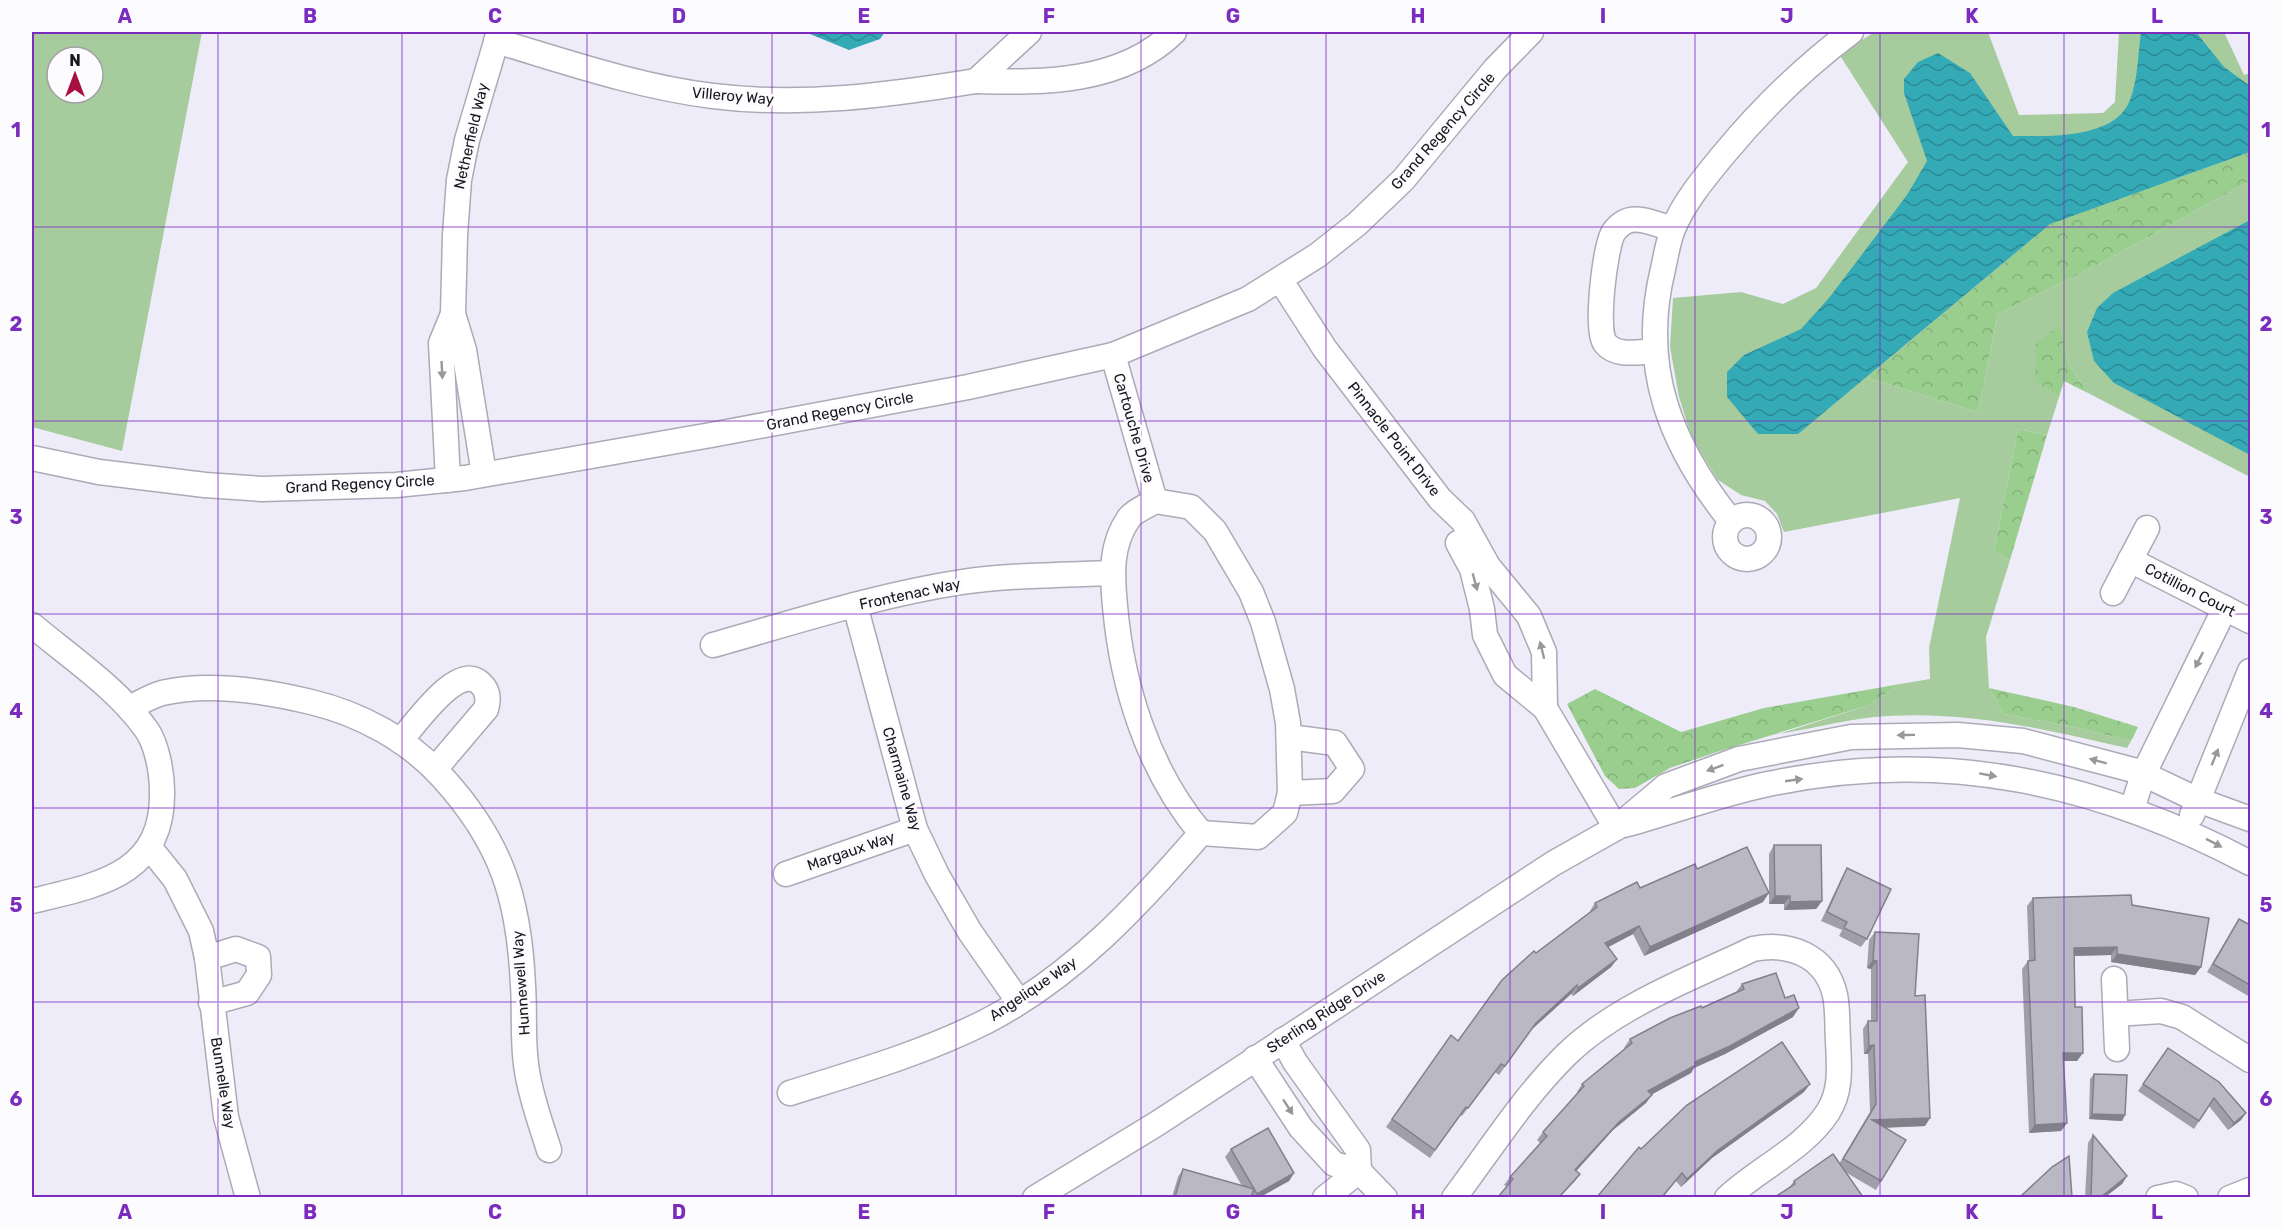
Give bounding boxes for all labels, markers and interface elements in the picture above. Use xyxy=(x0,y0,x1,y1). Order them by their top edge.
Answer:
text: A xyxy=(118,4,133,28)
text: B xyxy=(303,4,317,28)
text: C xyxy=(488,4,502,28)
text: D xyxy=(672,4,686,28)
text: E xyxy=(858,4,870,28)
text: F xyxy=(1043,4,1055,28)
text: G xyxy=(1226,4,1240,28)
text: H xyxy=(1411,4,1425,28)
text: I xyxy=(1600,4,1606,28)
text: J xyxy=(1780,4,1794,28)
text: K xyxy=(1965,4,1979,28)
text: L xyxy=(2151,4,2163,28)
north arrow xyxy=(45,45,105,105)
text: N xyxy=(69,51,81,70)
street label: Grand Regency Circle xyxy=(1387,69,1499,193)
street label: Netherfield Way xyxy=(450,81,492,191)
street label: Villeroy Way xyxy=(691,83,775,109)
text: 1 xyxy=(11,118,21,142)
text: 1 xyxy=(2261,118,2271,142)
text: 2 xyxy=(10,312,23,336)
text: 2 xyxy=(2260,312,2273,336)
one-way arrow xyxy=(437,360,446,379)
street label: Cartouche Drive xyxy=(1110,371,1158,485)
street label: Pinnacle Point Drive xyxy=(1344,378,1444,500)
street label: Grand Regency Circle xyxy=(765,388,915,434)
street label: Grand Regency Circle xyxy=(285,471,435,497)
text: 3 xyxy=(9,505,23,529)
text: 3 xyxy=(2259,505,2273,529)
street label: Cotillion Court xyxy=(2142,559,2239,621)
one-way arrow xyxy=(1471,573,1480,591)
street label: Frontenac Way xyxy=(858,574,962,614)
one-way arrow xyxy=(1536,641,1546,659)
one-way arrow xyxy=(2194,652,2204,669)
text: 4 xyxy=(9,699,23,723)
text: 4 xyxy=(2259,699,2273,723)
street label: Charmaine Way xyxy=(879,725,925,833)
one-way arrow xyxy=(1896,730,1915,740)
one-way arrow xyxy=(2210,748,2220,766)
one-way arrow xyxy=(2089,756,2107,765)
one-way arrow xyxy=(1705,764,1723,774)
one-way arrow xyxy=(1979,771,1998,780)
one-way arrow xyxy=(1785,776,1804,785)
street label: Margaux Way xyxy=(805,828,897,874)
one-way arrow xyxy=(2205,839,2222,848)
text: 5 xyxy=(10,893,23,917)
text: 5 xyxy=(2260,893,2273,917)
street label: Hunnewell Way xyxy=(508,930,534,1036)
street label: Angelique Way xyxy=(986,953,1080,1025)
street label: Sterling Ridge Drive xyxy=(1263,967,1389,1057)
street label: Bunnelle Way xyxy=(207,1036,239,1130)
text: 6 xyxy=(9,1087,23,1111)
text: 6 xyxy=(2259,1087,2273,1111)
one-way arrow xyxy=(1282,1099,1293,1115)
text: A xyxy=(118,1200,133,1224)
text: B xyxy=(303,1200,317,1224)
text: C xyxy=(488,1200,502,1224)
text: D xyxy=(672,1200,686,1224)
text: E xyxy=(858,1200,870,1224)
text: F xyxy=(1043,1200,1055,1224)
text: G xyxy=(1226,1200,1240,1224)
text: H xyxy=(1411,1200,1425,1224)
text: I xyxy=(1600,1200,1606,1224)
text: J xyxy=(1780,1200,1794,1224)
text: K xyxy=(1965,1200,1979,1224)
text: L xyxy=(2151,1200,2163,1224)

